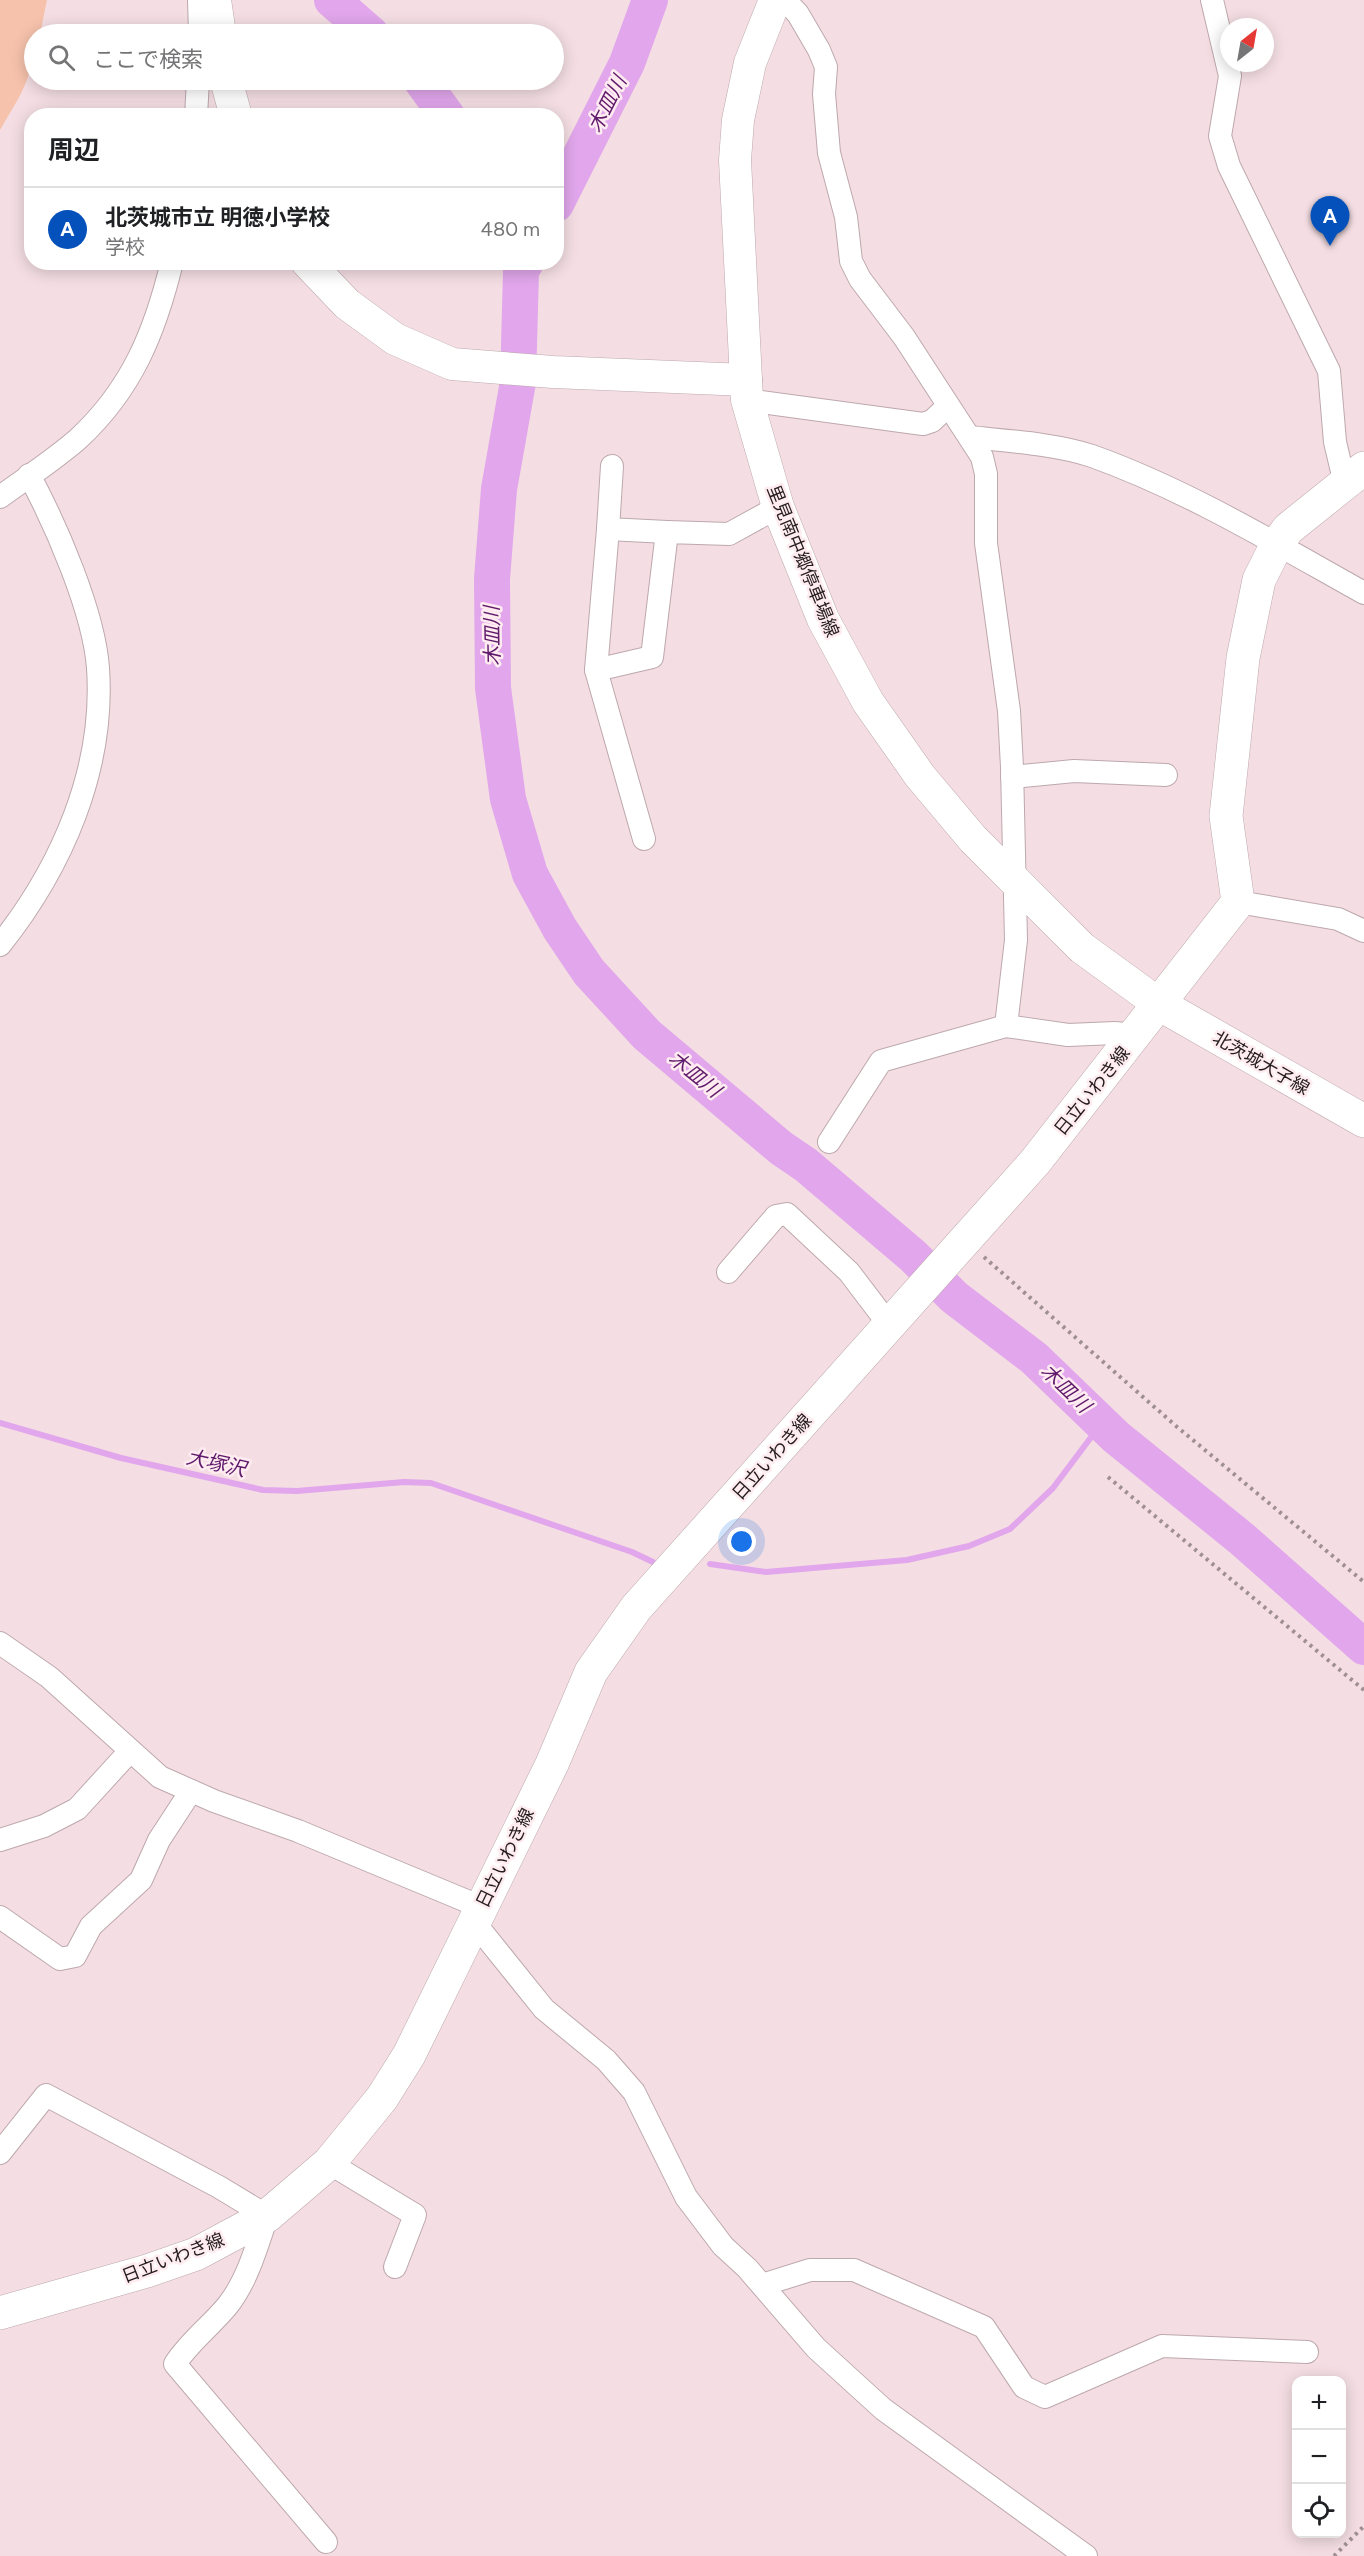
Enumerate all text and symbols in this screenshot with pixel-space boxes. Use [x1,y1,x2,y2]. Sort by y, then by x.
north arrow [1220,18,1274,72]
search box [24,24,564,90]
icon: search [45,41,78,74]
text: ここで検索 [93,46,203,73]
water label: 木皿川 [583,70,632,136]
text: 周辺 [48,134,100,166]
pin: A [1310,196,1350,246]
text: 北茨城市立 明徳小学校 [105,204,330,231]
text: A [60,217,75,241]
text: 480 m [481,217,540,241]
text: 学校 [105,235,145,259]
street label: 里見南中郷停車場線 [762,482,844,640]
water label: 木皿川 [479,604,505,666]
street label: 北茨城大子線 [1209,1026,1313,1100]
street label: 日立いわき線 [1049,1042,1135,1140]
water label: 木皿川 [664,1046,727,1103]
water label: 木皿川 [1036,1359,1097,1419]
street label: 日立いわき線 [728,1410,816,1504]
water label: 大塚沢 [184,1445,251,1482]
your location [727,1527,756,1556]
street label: 日立いわき線 [471,1805,539,1911]
street label: 日立いわき線 [119,2228,227,2288]
map controls [1292,2376,1346,2538]
button: + [1292,2376,1346,2430]
button: − [1292,2430,1346,2484]
button: locate [1292,2484,1346,2538]

